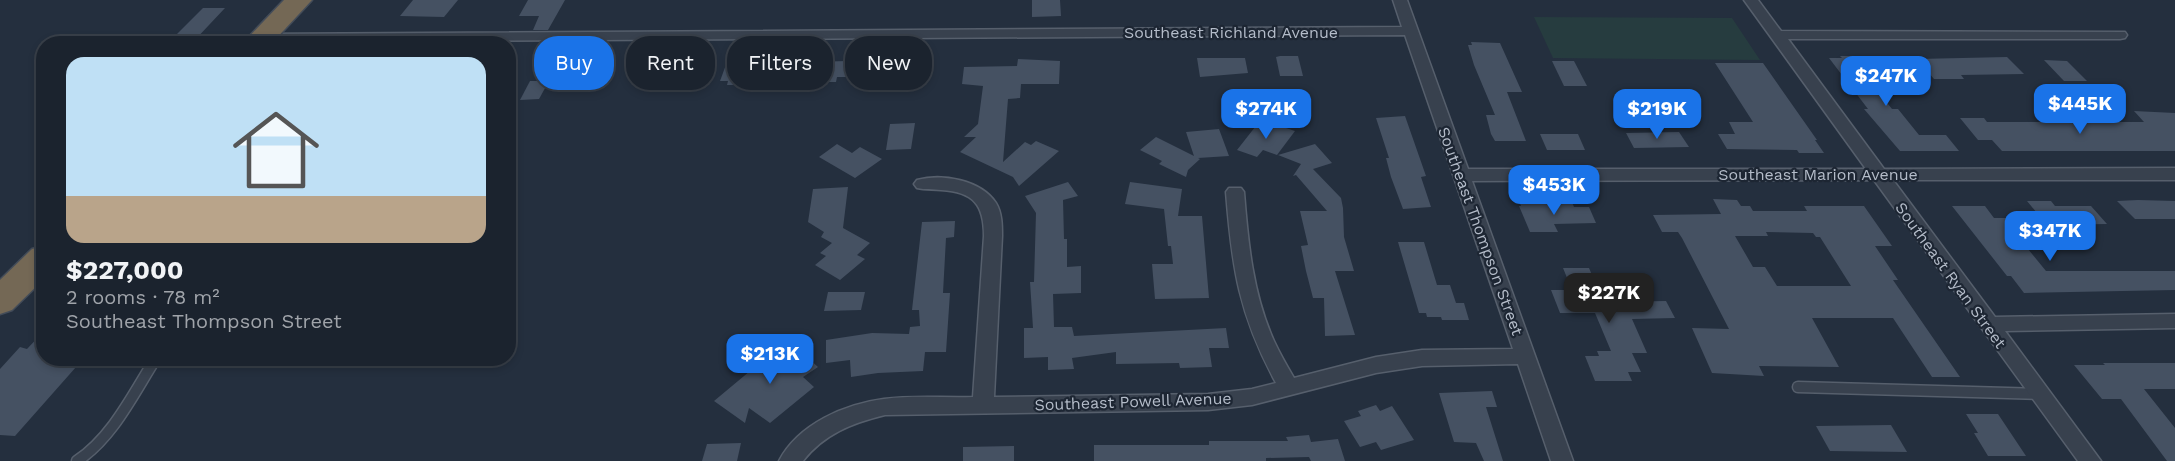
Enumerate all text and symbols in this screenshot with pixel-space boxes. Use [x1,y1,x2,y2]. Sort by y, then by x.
street label: Southeast Richland Avenue [1124,23,1338,42]
chip: Buy [534,36,614,90]
chip: Rent [626,36,715,90]
chip: Filters [727,36,833,90]
chip: New [845,36,932,90]
pin: $247K [1844,56,1928,107]
text: $247K [1855,63,1917,87]
pin: $445K [2038,84,2122,135]
pin: $274K [1224,89,1308,140]
pin: $219K [1615,89,1699,140]
text: $445K [2048,91,2112,115]
icon: home [222,96,330,204]
text: $274K [1235,96,1297,120]
text: $219K [1627,96,1687,120]
street label: Southeast Thompson Street [1434,124,1527,338]
pin: $453K [1512,165,1596,216]
street label: Southeast Marion Avenue [1718,165,1918,184]
text: $453K [1522,172,1586,196]
street label: Southeast Ryan Street [1891,199,2010,352]
pin: $347K [2008,211,2092,262]
text: $347K [2019,218,2081,242]
text: $227,000 [66,255,183,285]
pin: $227K [1567,273,1651,324]
text: $227K [1578,280,1640,304]
text: 2 rooms · 78 m² [66,285,220,309]
text: Southeast Thompson Street [66,309,342,333]
pin: $213K [728,334,812,385]
text: $213K [740,341,800,365]
street label: Southeast Powell Avenue [1034,389,1232,414]

